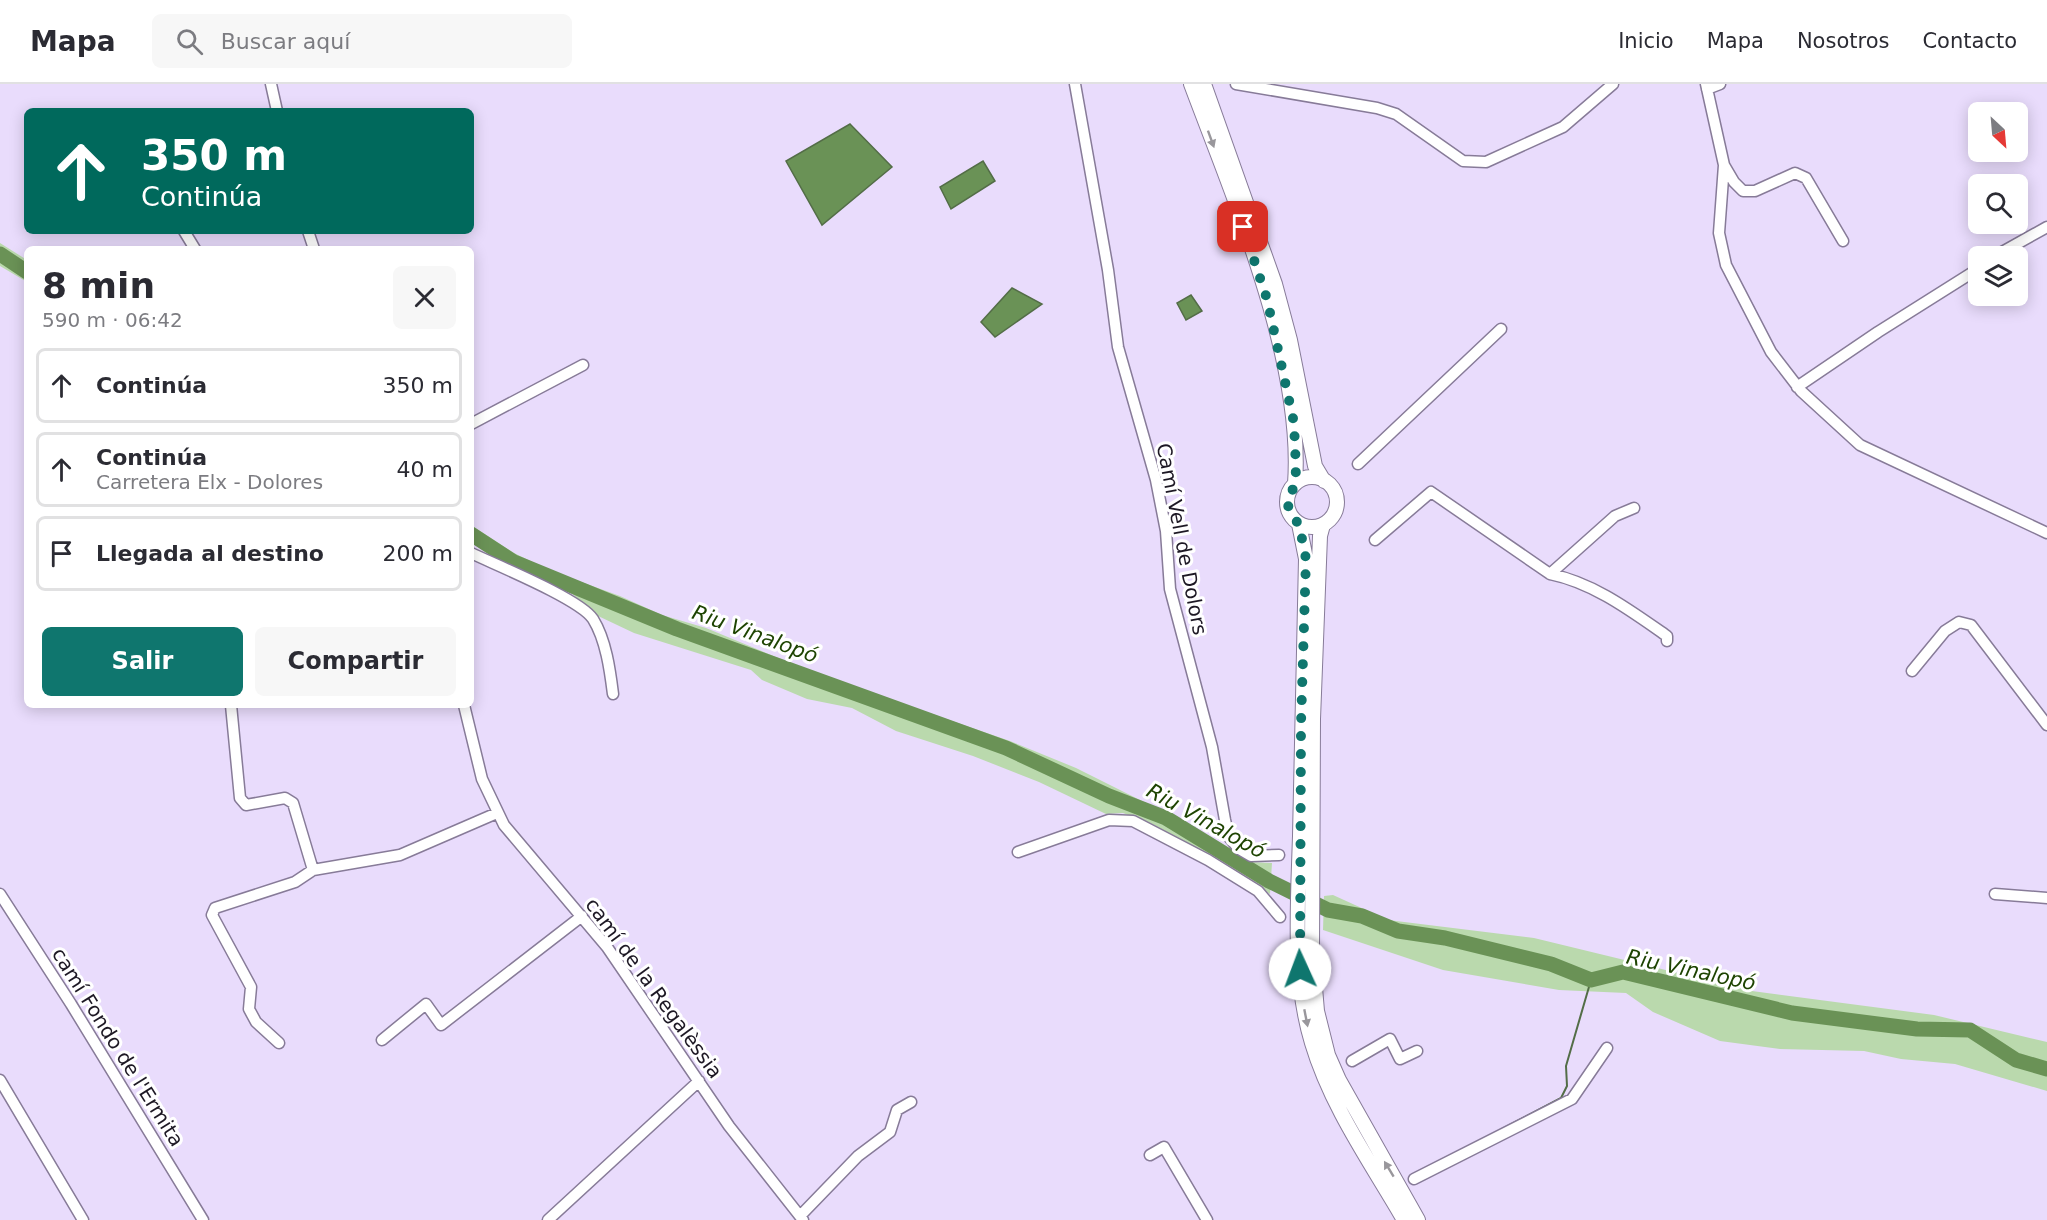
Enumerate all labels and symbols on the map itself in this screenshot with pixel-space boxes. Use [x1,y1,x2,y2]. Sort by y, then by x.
north arrow [1968,102,2028,162]
one-way arrow [1207,130,1217,148]
pin [1217,201,1268,252]
street label: Camí Vell de Dolors [1152,441,1212,637]
water label: Riu Vinalopó [689,600,821,668]
water label: Riu Vinalopó [1143,779,1270,863]
street label: camí de la Regalèssia [581,893,727,1083]
position arrow [1268,937,1332,1001]
street label: camí Fondo de l'Ermita [47,943,189,1151]
water label: Riu Vinalopó [1624,945,1758,995]
one-way arrow [1302,1009,1311,1028]
one-way arrow [1384,1160,1394,1177]

